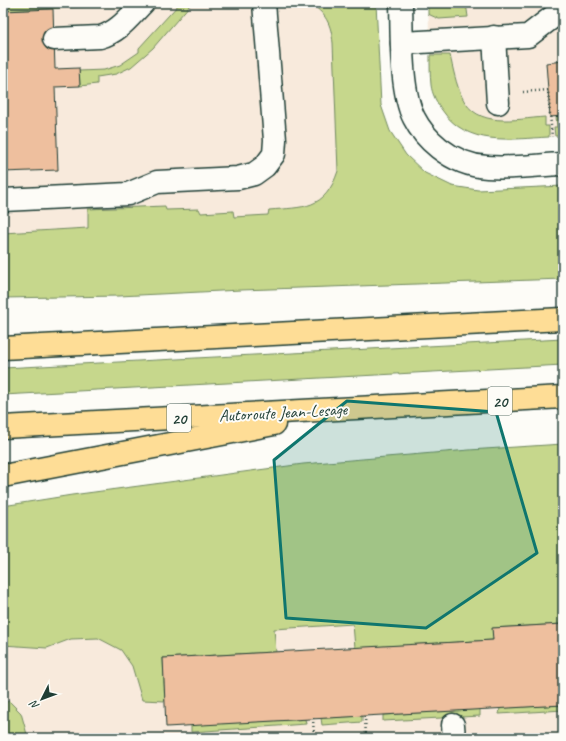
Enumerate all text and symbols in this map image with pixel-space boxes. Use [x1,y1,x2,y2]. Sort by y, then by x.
road number: 20 [488,387,512,415]
street label: Autoroute Jean-Lesage [218,399,349,426]
road number: 20 [167,404,191,432]
north arrow [22,679,62,719]
text: N [26,697,42,713]

